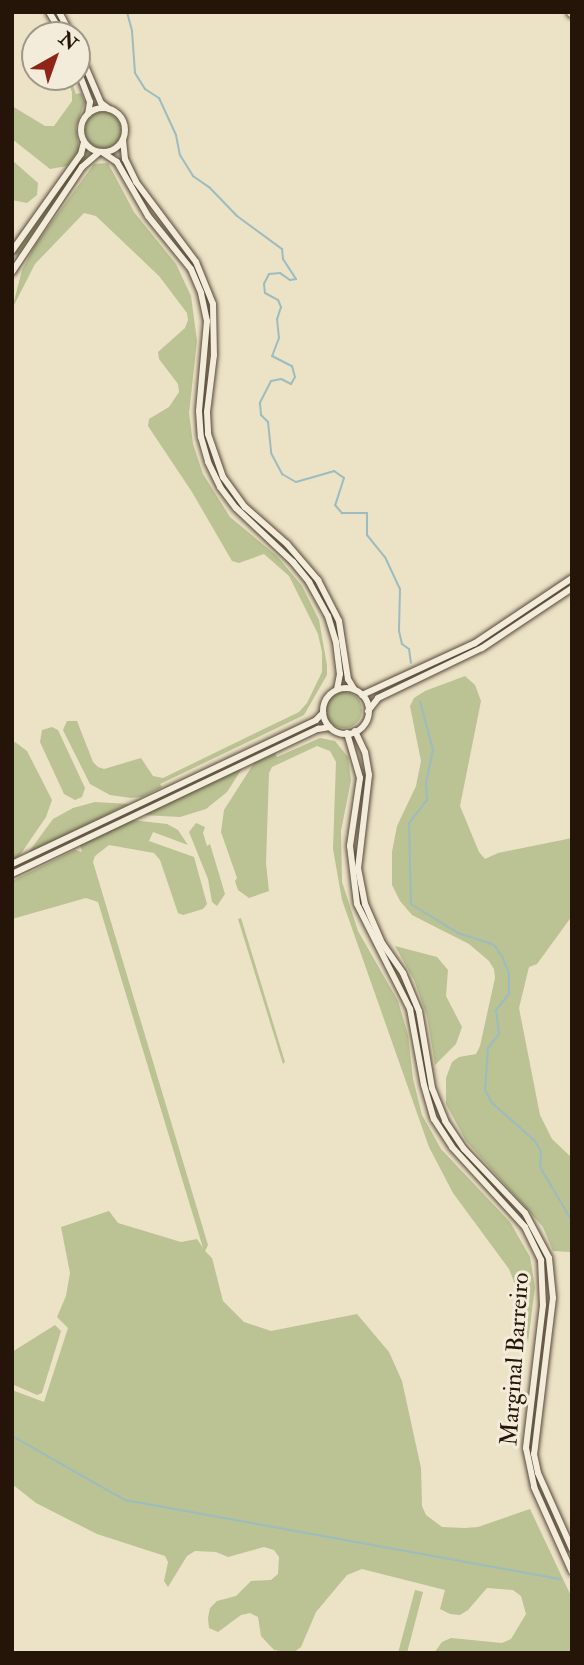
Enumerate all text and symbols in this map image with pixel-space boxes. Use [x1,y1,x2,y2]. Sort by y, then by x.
north arrow [21,21,91,91]
text: N [54,27,82,56]
street label: Marginal Barreiro [495,1271,535,1447]

